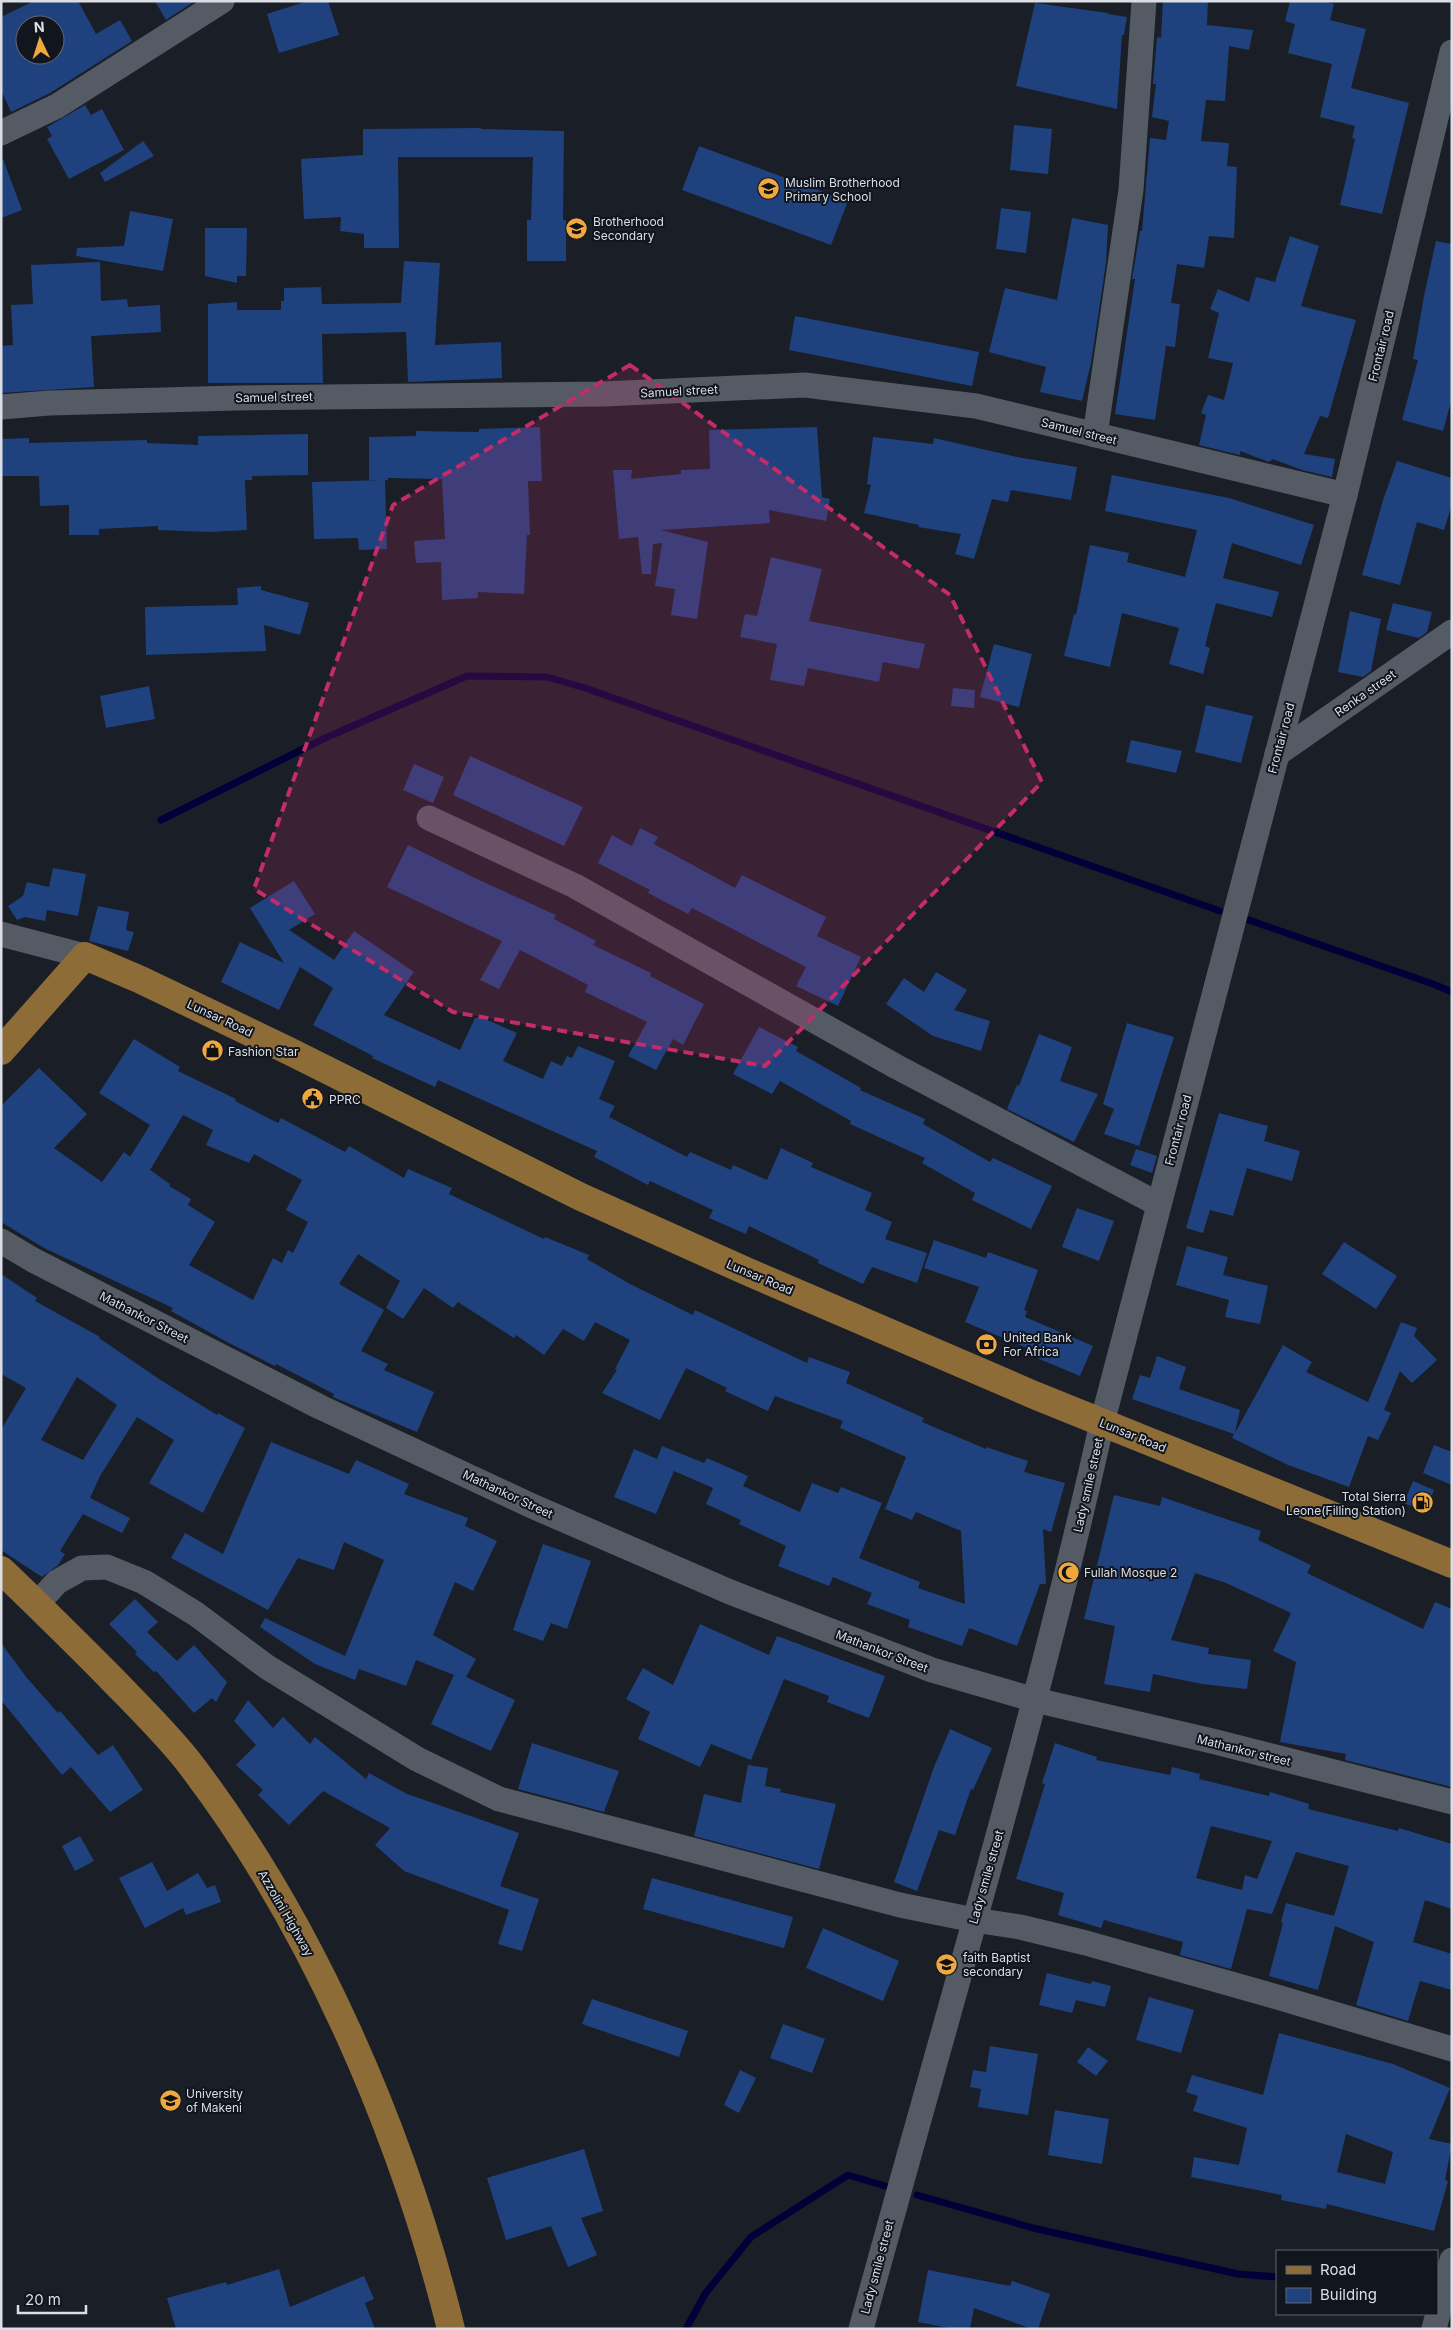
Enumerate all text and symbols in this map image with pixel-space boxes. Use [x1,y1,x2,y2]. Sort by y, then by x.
north arrow [15,15,65,65]
text: N [33,18,45,35]
place label: Muslim Brotherhood Primary School [785,175,900,204]
school or university icon: Muslim Brotherhood Primary School [757,177,781,201]
place label: Brotherhood Secondary [593,214,664,243]
school or university icon: Brotherhood Secondary [565,216,589,240]
street label: Frontair road [1365,309,1397,383]
street label: Samuel street [640,381,718,401]
street label: Samuel street [235,389,313,405]
street label: Samuel street [1039,414,1119,448]
street label: Renka street [1332,667,1398,719]
street label: Frontair road [1264,701,1298,775]
street label: Lunsar Road [185,996,255,1040]
shop icon: Fashion Star [200,1039,224,1063]
place label: Fashion Star [228,1044,299,1059]
public building icon: PPRC [301,1087,325,1111]
place label: PPRC [329,1092,361,1107]
street label: Frontair road [1161,1093,1195,1167]
street label: Lunsar Road [724,1256,796,1298]
street label: Mathankor Street [97,1288,191,1346]
place label: United Bank For Africa [1003,1330,1072,1359]
bank icon: United Bank For Africa [975,1332,999,1356]
street label: Lunsar Road [1097,1415,1169,1455]
street label: Lady smile street [1070,1436,1106,1534]
street label: Mathankor Street [461,1467,556,1521]
place label: Total Sierra Leone(Filling Station) [1286,1489,1406,1518]
fuel station icon: Total Sierra Leone(Filling Station) [1410,1491,1434,1515]
mosque icon: Fullah Mosque 2 [1056,1560,1080,1584]
place label: Fullah Mosque 2 [1084,1565,1177,1580]
street label: Mathankor Street [834,1626,930,1676]
street label: Mathankor street [1195,1731,1293,1769]
street label: Lady smile street [965,1828,1007,1925]
street label: Azzolini Highway [255,1867,317,1959]
place label: faith Baptist secondary [963,1950,1030,1979]
school or university icon: faith Baptist secondary [935,1952,959,1976]
place label: University of Makeni [186,2086,243,2115]
school or university icon: University of Makeni [158,2088,182,2112]
street label: Lady smile street [857,2218,897,2316]
legend [1276,2250,1438,2315]
text: Road [1320,2260,1356,2279]
scale bar [18,2282,85,2314]
text: Building [1320,2285,1377,2304]
text: 20 m [25,2290,61,2309]

